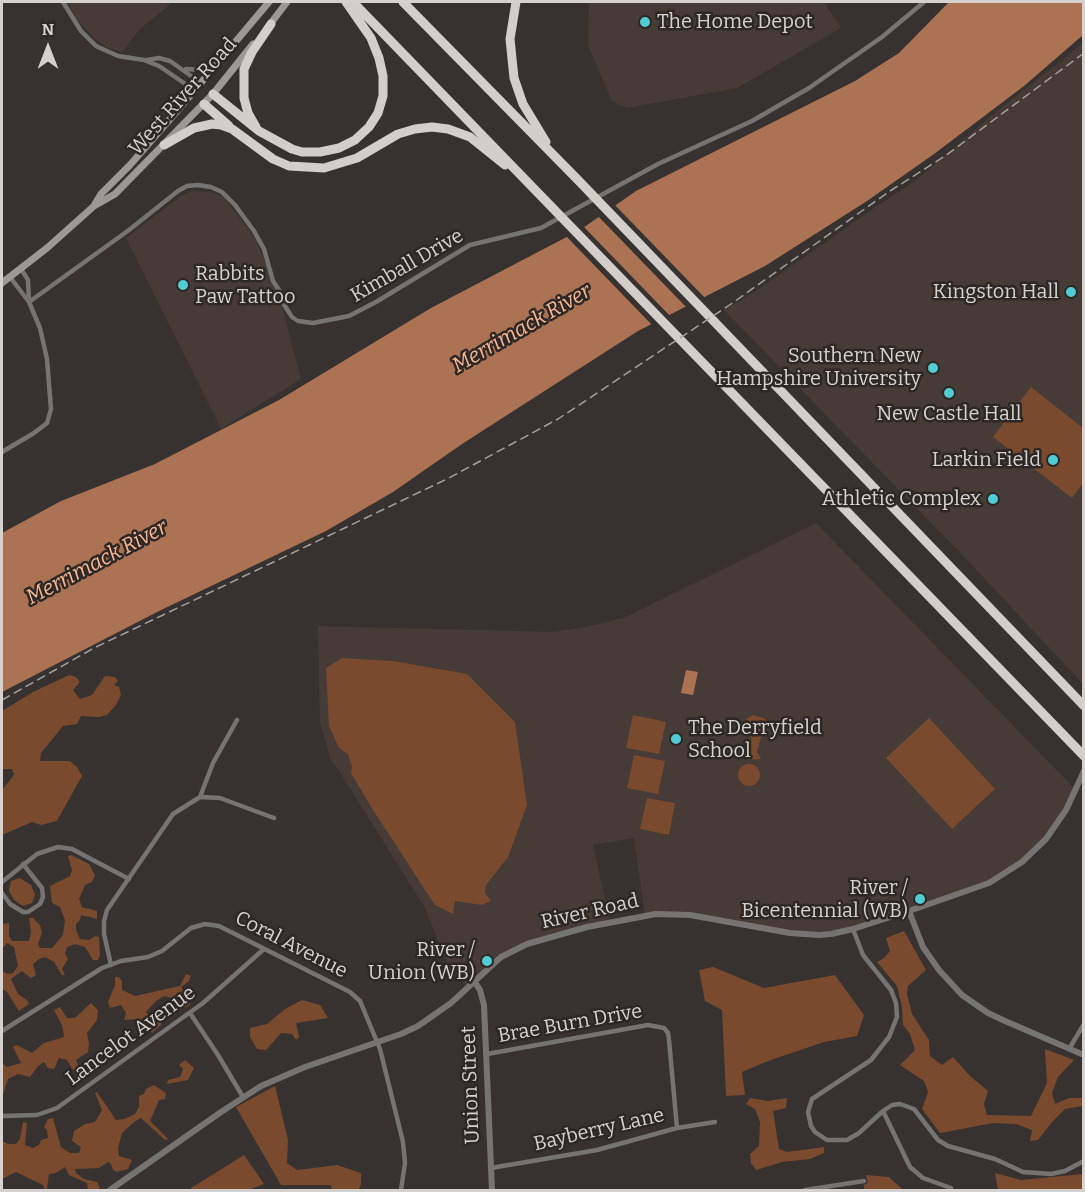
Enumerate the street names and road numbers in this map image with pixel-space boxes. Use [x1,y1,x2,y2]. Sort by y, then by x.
street label: West River Road [124,33,242,161]
street label: Kimball Drive [346,224,468,308]
street label: River Road [539,889,641,935]
street label: Coral Avenue [231,906,351,984]
street label: Lancelot Avenue [62,981,200,1091]
street label: Brae Burn Drive [496,999,644,1049]
street label: Union Street [457,1026,485,1144]
street label: Bayberry Lane [531,1103,667,1157]

